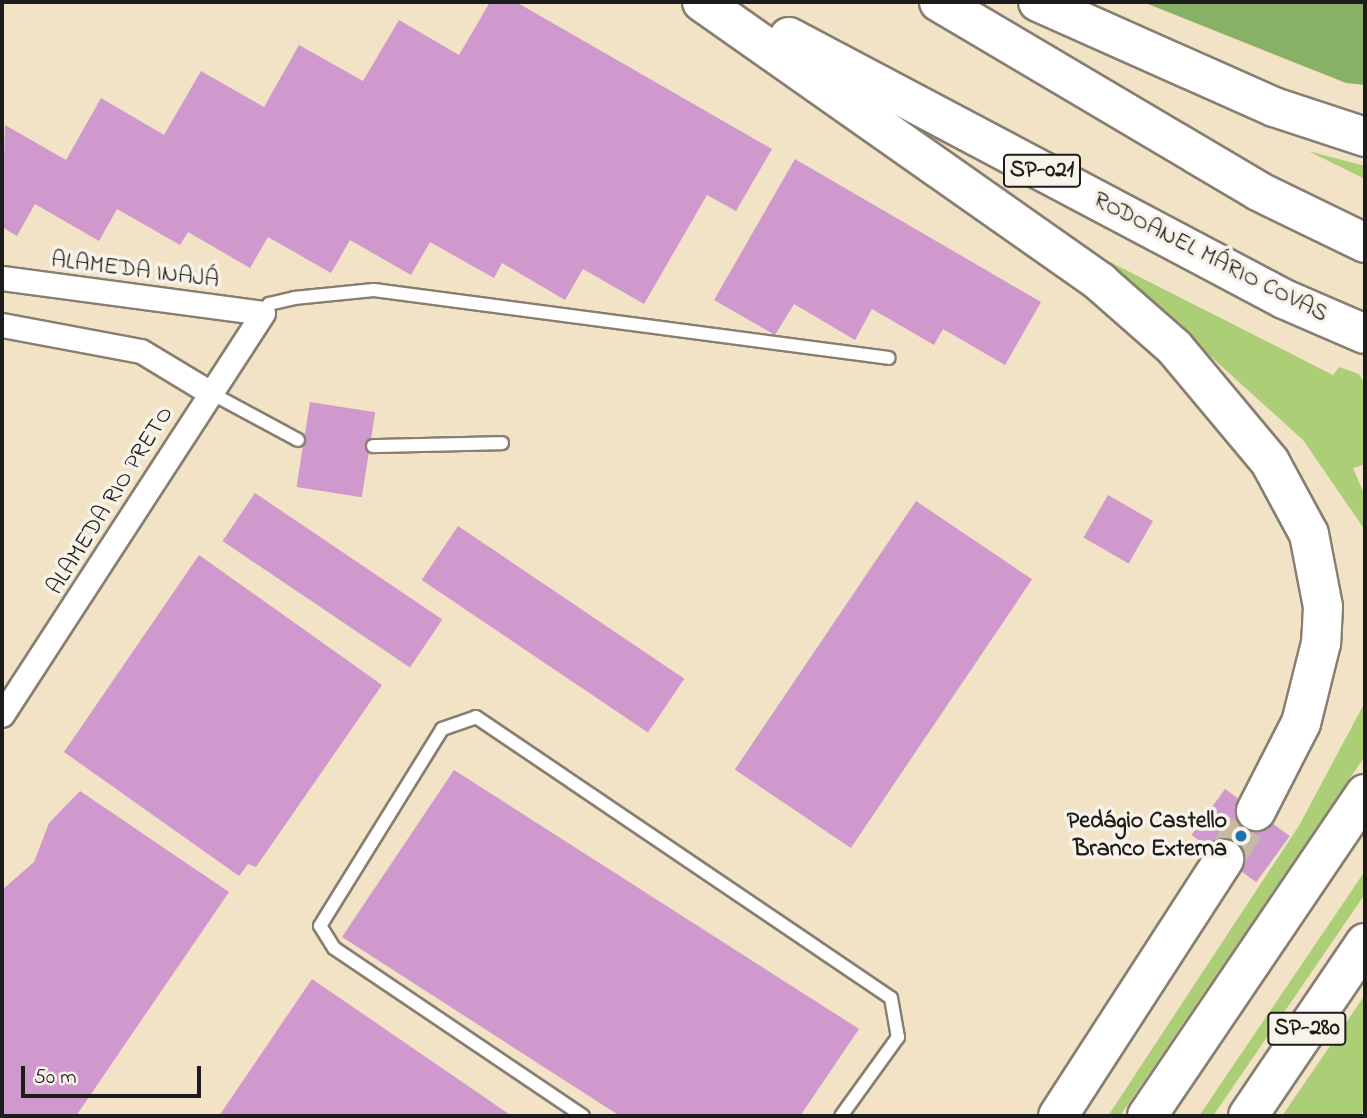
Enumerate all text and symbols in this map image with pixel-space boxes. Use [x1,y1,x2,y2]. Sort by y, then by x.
road number: SP-021 [1002,152,1082,190]
street label: RODOANEL MÁRIO COVAS [1088,186,1332,330]
street label: ALAMEDA INAJÁ [49,246,221,296]
street label: ALAMEDA RIO PRETO [41,402,181,600]
place label: Pedágio Castello Branco Externa [1067,808,1227,864]
marker: Pedágio Castello Branco Externa [1233,828,1249,844]
road number: SP-280 [1267,1010,1347,1048]
scale bar [24,1052,205,1096]
text: 50 m [34,1063,77,1093]

